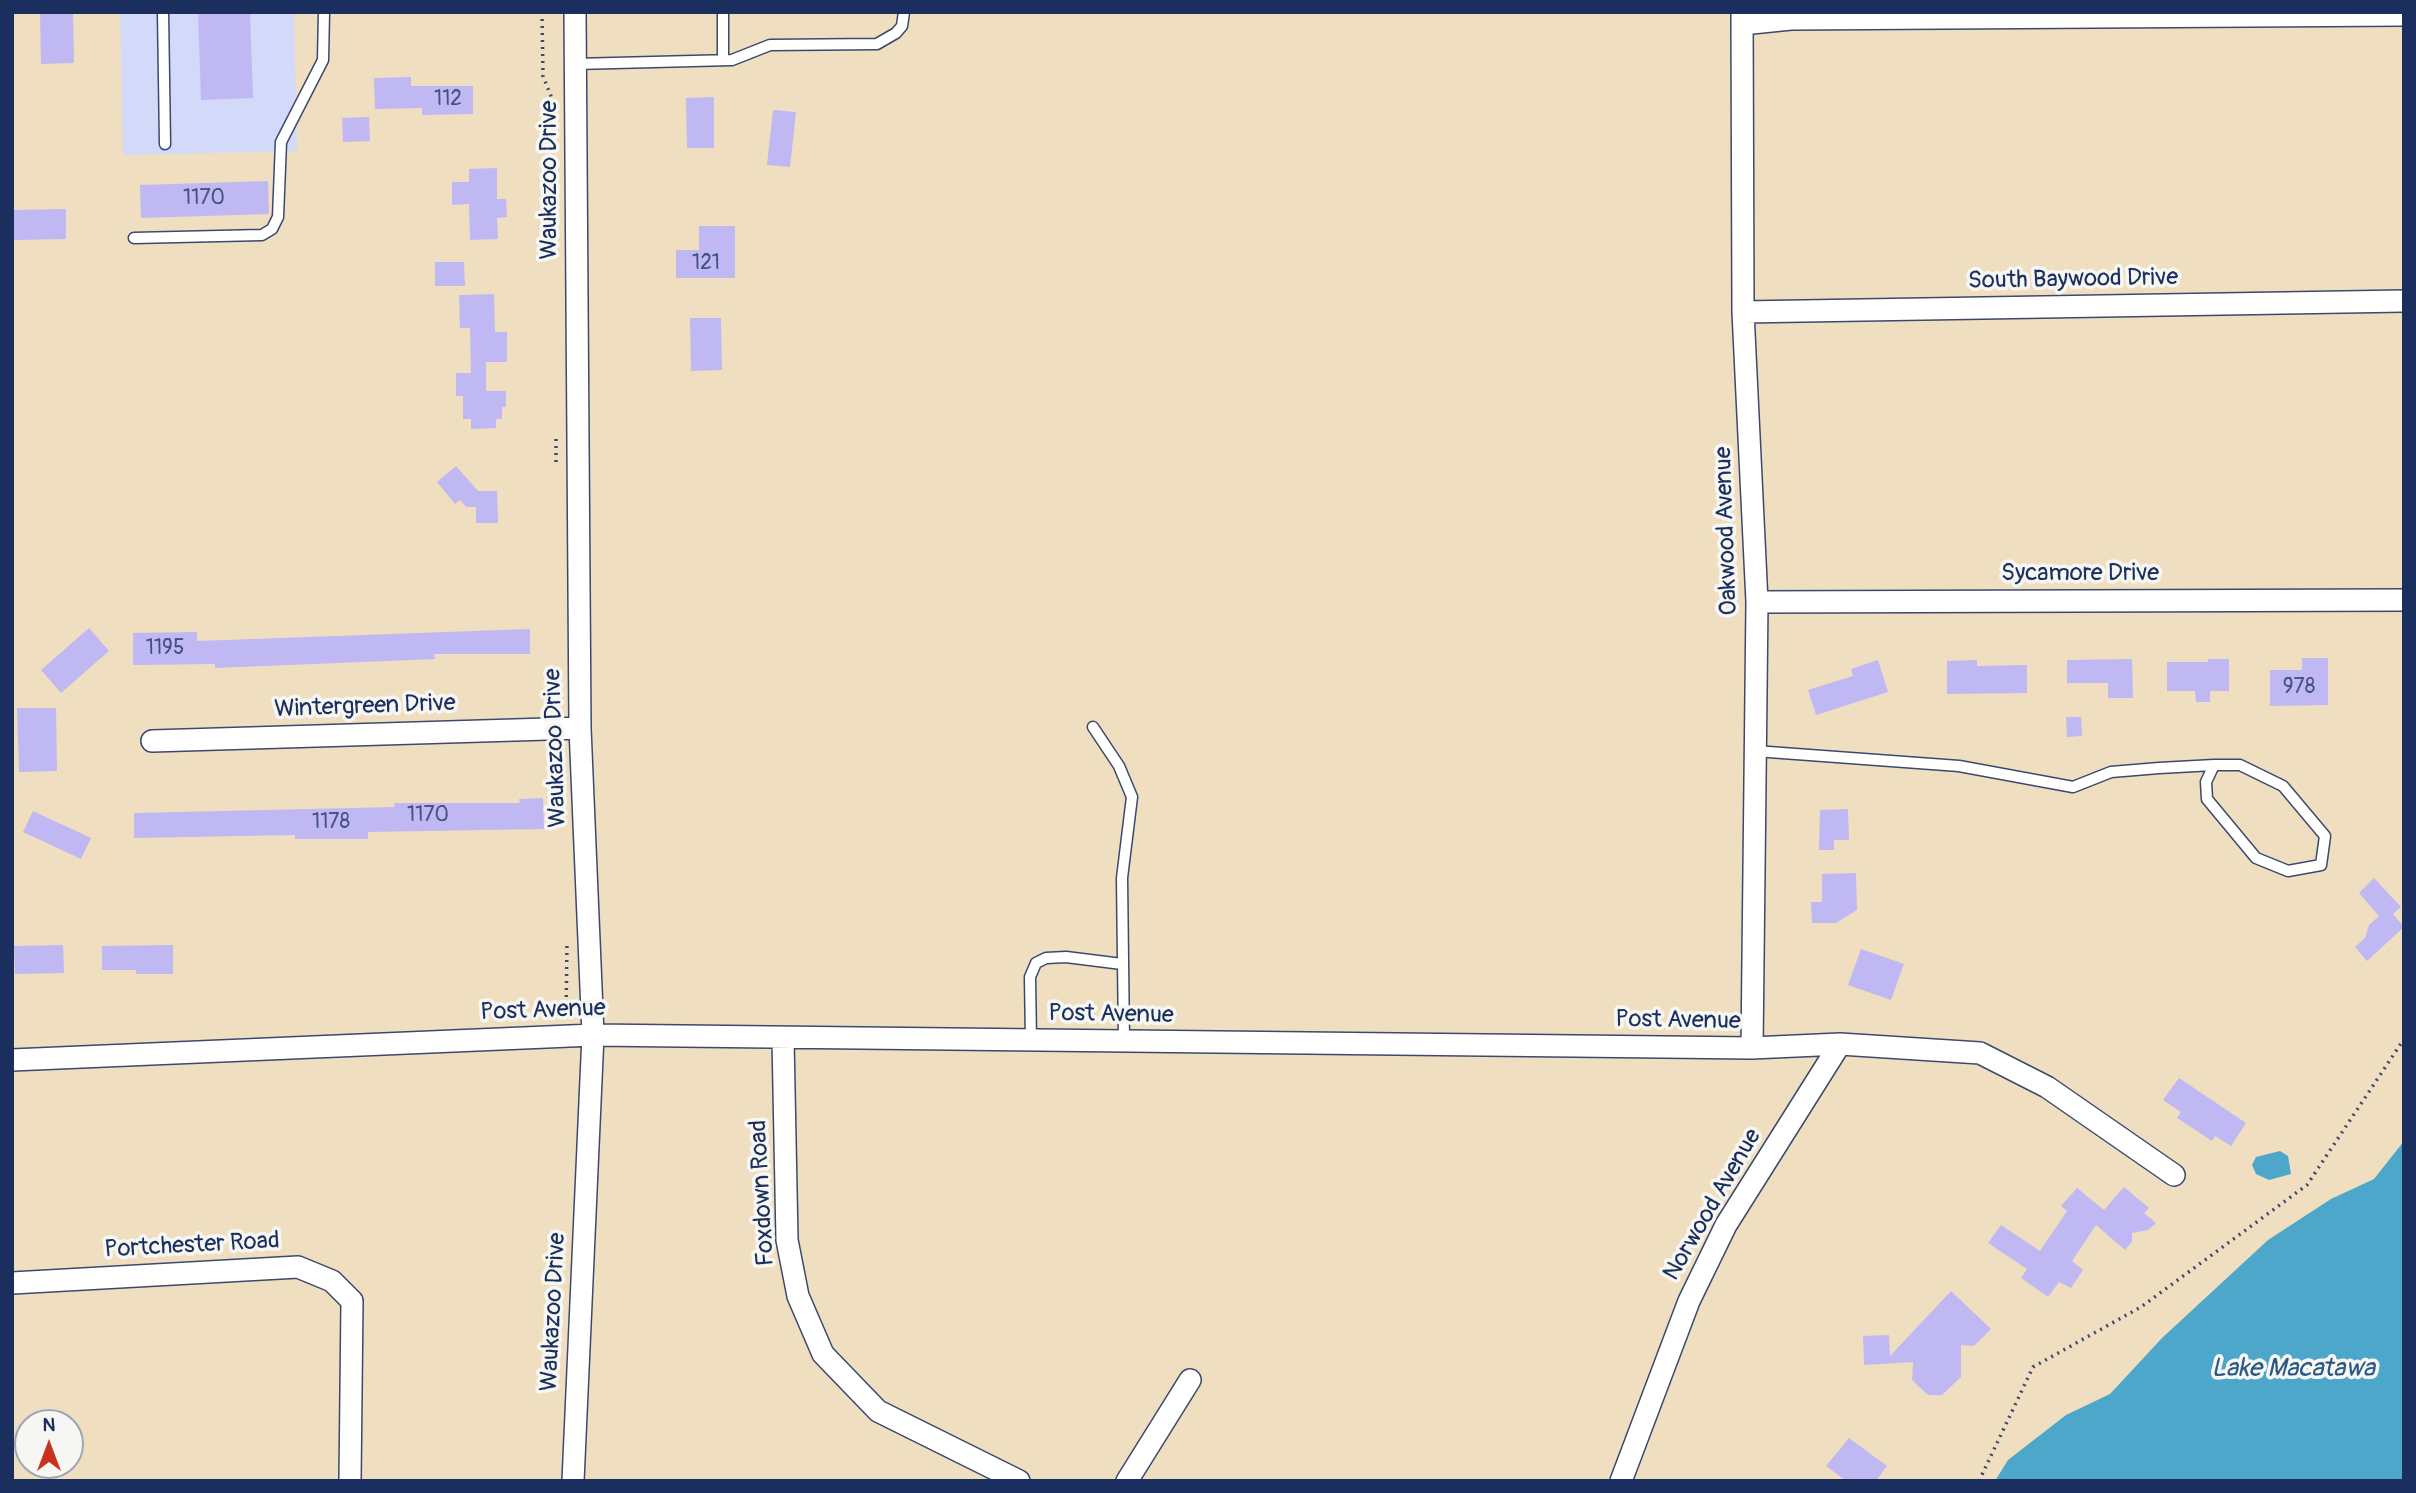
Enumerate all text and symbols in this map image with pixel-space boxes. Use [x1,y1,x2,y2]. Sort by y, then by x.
house number: 112 [434,87,462,113]
street label: Waukazoo Drive [536,100,564,260]
house number: 1170 [183,186,225,212]
house number: 121 [692,251,720,277]
street label: South Baywood Drive [1968,264,2178,296]
street label: Oakwood Avenue [1710,446,1744,616]
street label: Sycamore Drive [2001,560,2159,588]
house number: 1195 [146,636,184,662]
street label: Waukazoo Drive [539,668,573,828]
house number: 978 [2283,675,2315,701]
street label: Wintergreen Drive [274,689,456,725]
house number: 1170 [407,803,449,829]
house number: 1178 [312,810,350,836]
street label: Post Avenue [480,994,606,1028]
street label: Post Avenue [1048,1000,1174,1030]
street label: Post Avenue [1615,1006,1741,1036]
street label: Foxdown Road [745,1119,781,1267]
street label: Norwood Avenue [1658,1124,1768,1286]
street label: Portchester Road [104,1227,280,1265]
street label: Waukazoo Drive [535,1232,573,1392]
water label: Lake Macatawa [2211,1353,2375,1385]
north arrow [14,1409,84,1479]
text: N [43,1413,55,1437]

